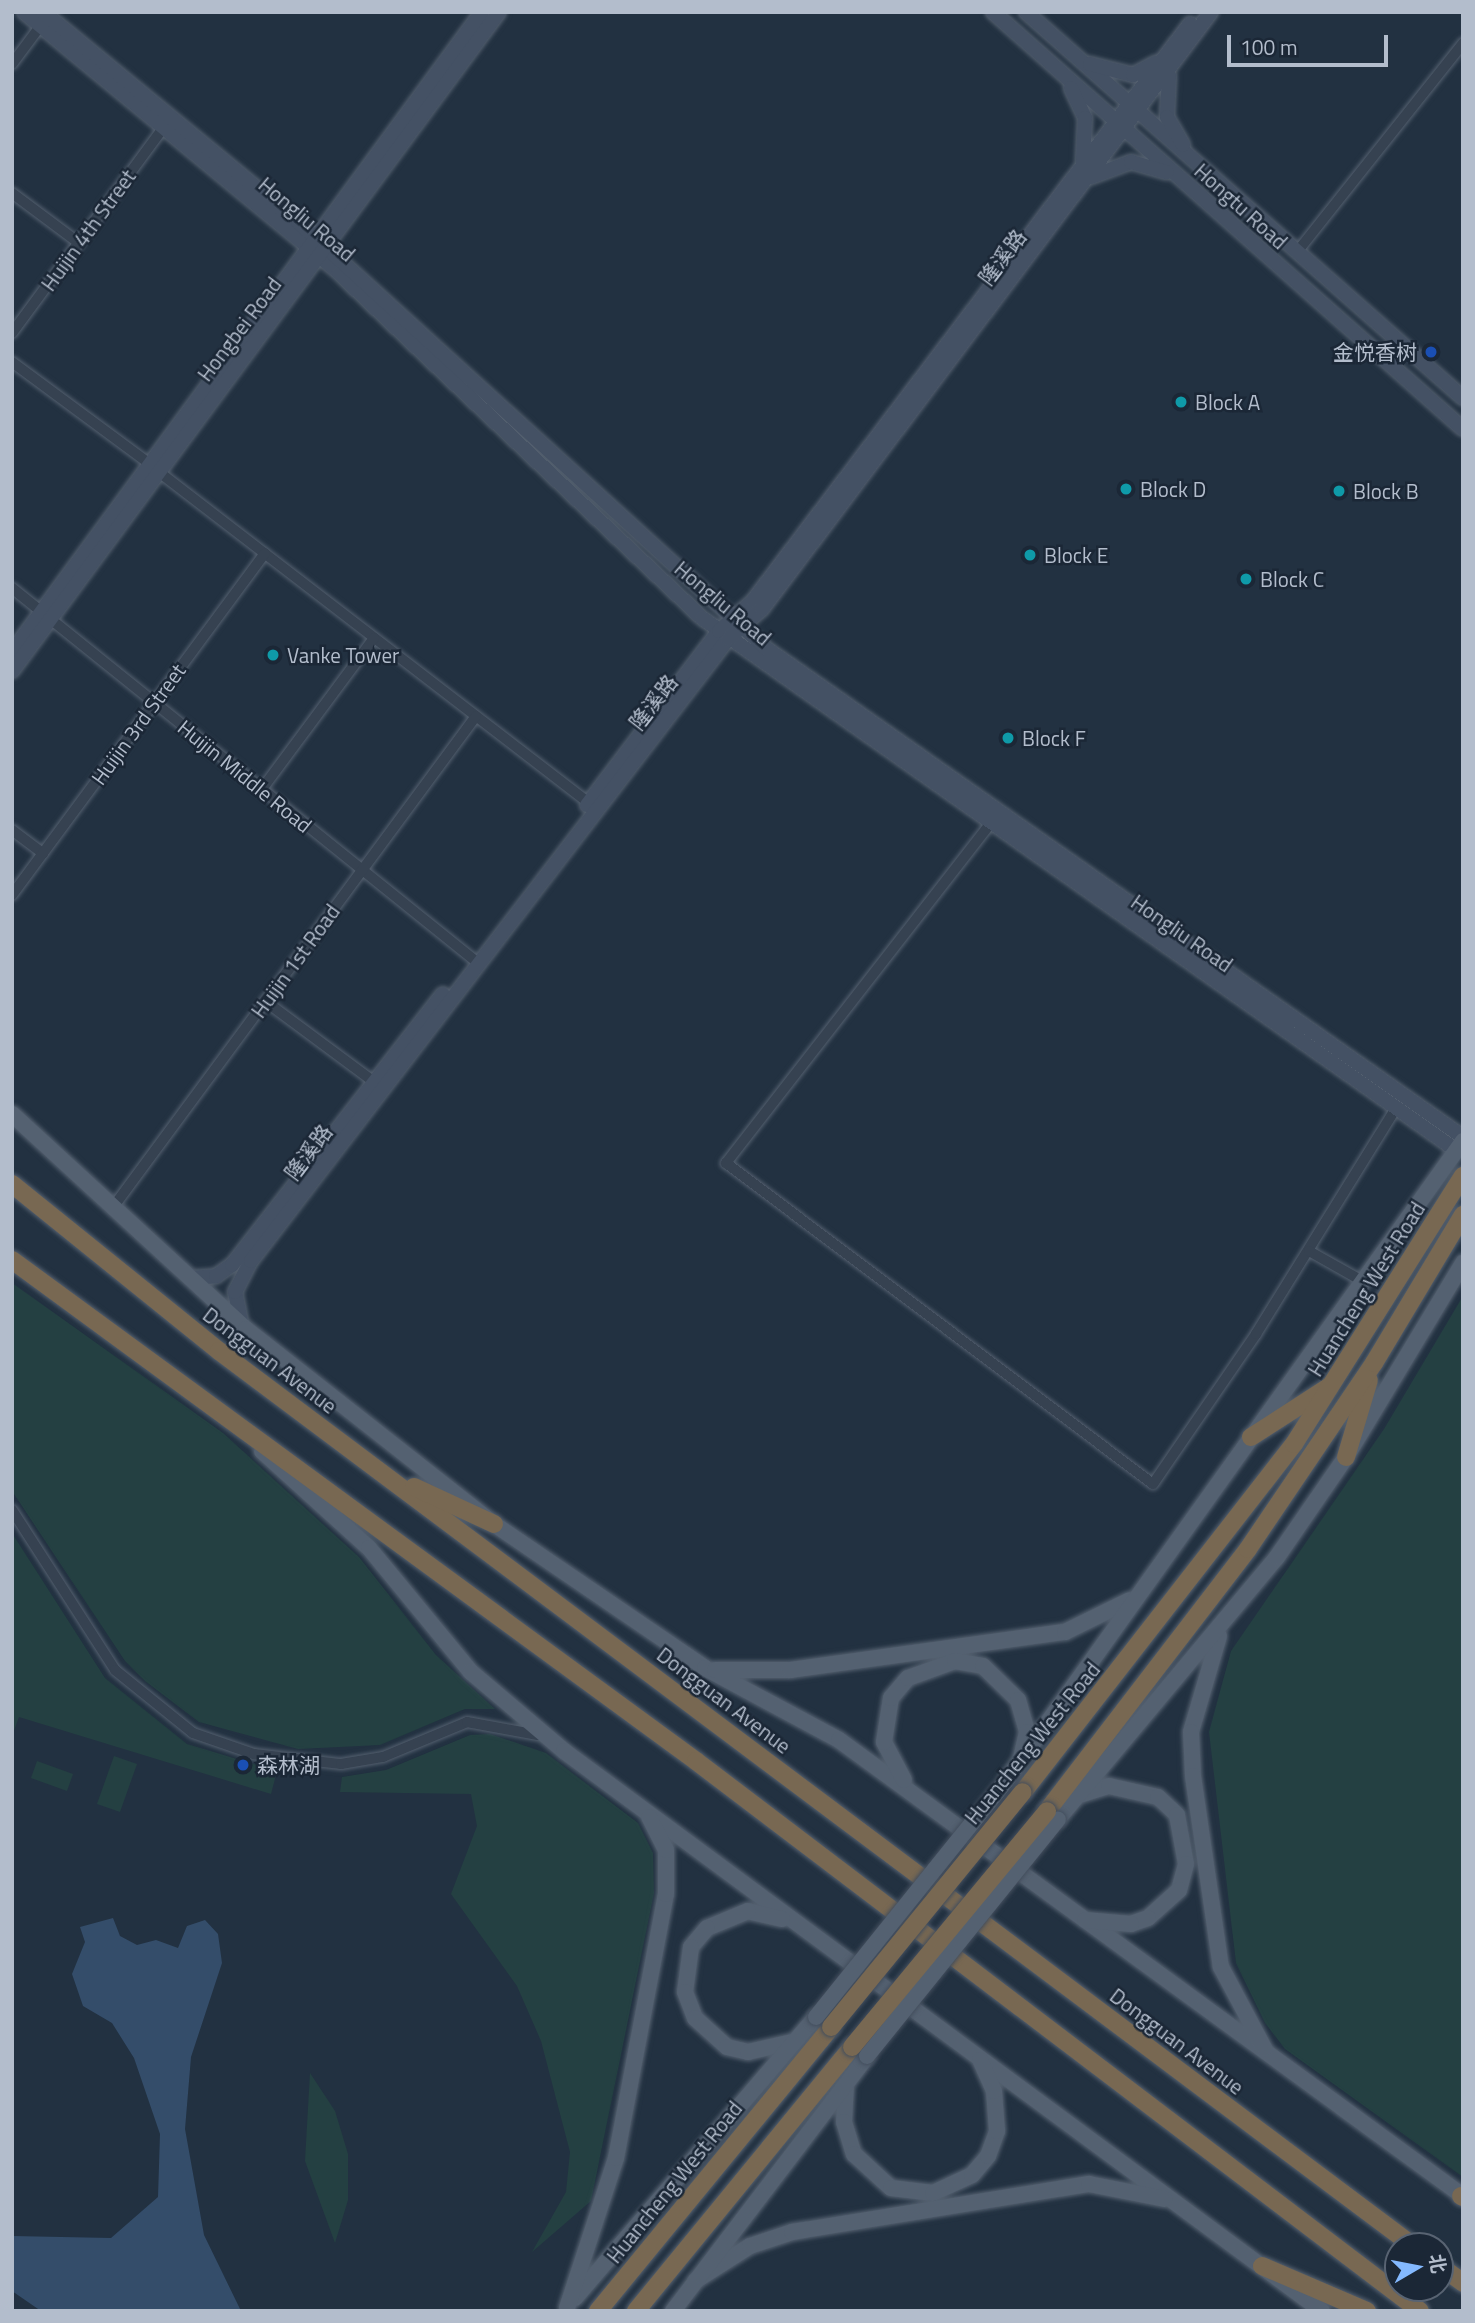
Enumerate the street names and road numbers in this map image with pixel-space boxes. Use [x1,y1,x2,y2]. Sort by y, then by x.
street label: Hongtu Road [1190,158,1292,254]
street label: Huijin 4th Street [35,164,141,296]
street label: Hongliu Road [254,171,360,267]
street label: 隆溪路 [973,224,1031,290]
street label: Hongbei Road [192,272,286,386]
street label: Hongliu Road [670,555,776,651]
street label: Huijin 3rd Street [86,658,190,790]
street label: 隆溪路 [624,669,682,735]
street label: Huijin Middle Road [173,714,317,838]
street label: Hongliu Road [1126,889,1238,977]
street label: Huijin 1st Road [245,899,345,1023]
street label: 隆溪路 [279,1119,337,1185]
street label: Huancheng West Road [1302,1197,1430,1381]
street label: Dongguan Avenue [198,1302,342,1418]
street label: Dongguan Avenue [652,1642,796,1758]
street label: Huancheng West Road [959,1657,1105,1829]
street label: Dongguan Avenue [1105,1983,1249,2099]
street label: Huancheng West Road [601,2096,747,2268]

